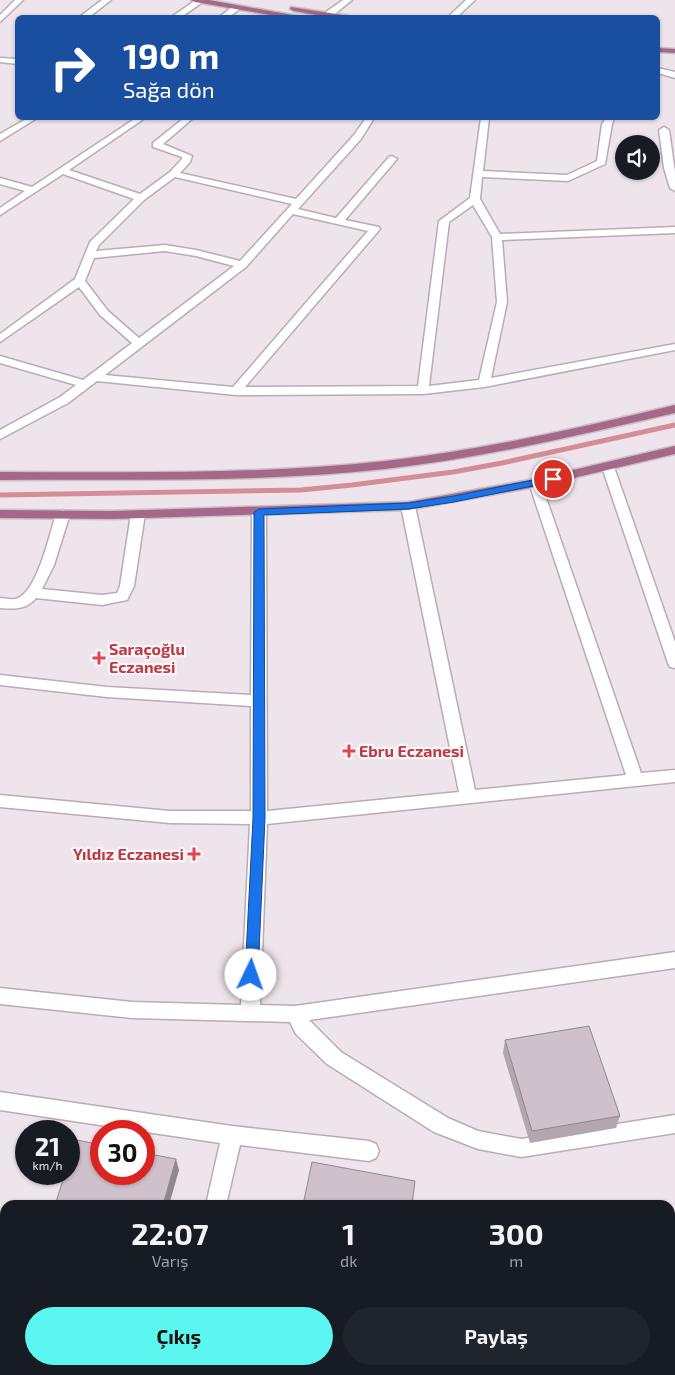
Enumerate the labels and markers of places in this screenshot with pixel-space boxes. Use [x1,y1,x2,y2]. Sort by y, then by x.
pin [532,458,574,500]
place label: Saraçoğlu Eczanesi [109,639,185,676]
marker: Saraçoğlu Eczanesi [93,652,105,664]
place label: Ebru Eczanesi [359,741,464,760]
marker: Ebru Eczanesi [343,745,355,757]
place label: Yıldız Eczanesi [73,844,184,863]
marker: Yıldız Eczanesi [188,848,200,860]

